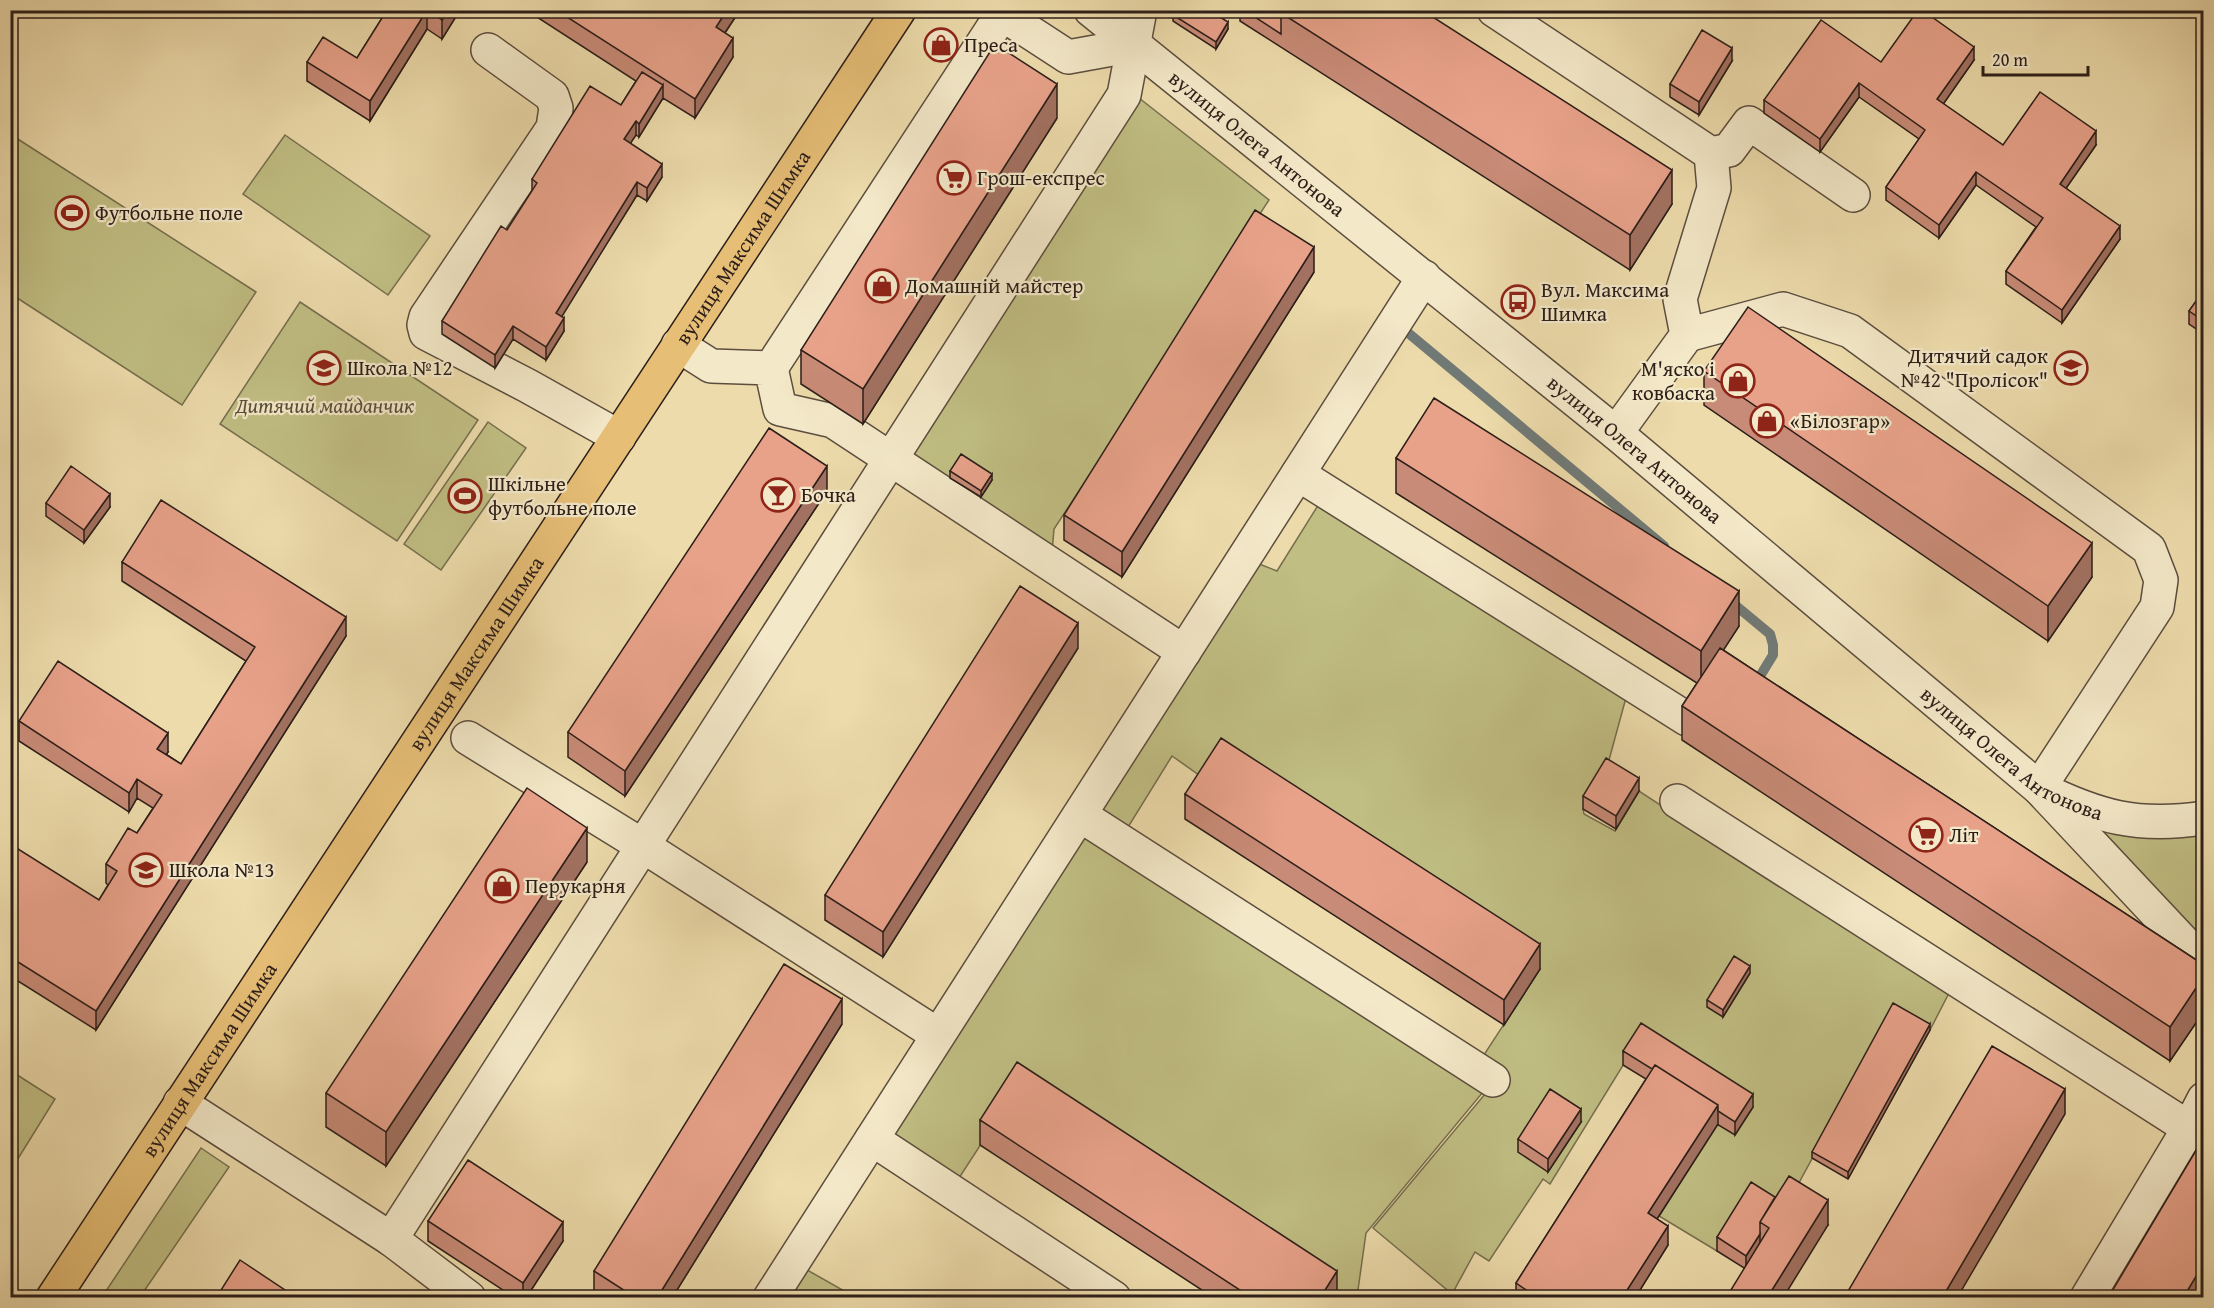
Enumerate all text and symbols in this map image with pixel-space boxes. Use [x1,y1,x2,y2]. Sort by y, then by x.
shop icon: Преса [923,27,959,63]
place label: Преса [964,29,1018,60]
scale bar [1983,39,2088,77]
text: 20 m [1992,46,2028,73]
street label: вулиця Олега Антонова [1162,63,1352,224]
street label: вулиця Максима Шимка [667,144,818,351]
supermarket icon: Грош-експрес [936,160,972,196]
place label: Грош-експрес [977,162,1105,193]
sports icon: Футбольне поле [54,195,90,231]
place label: Футбольне поле [95,197,243,228]
shop icon: Домашній майстер [864,268,900,304]
place label: Домашній майстер [904,270,1083,301]
place label: Вул. Максима Шимка [1541,274,1669,329]
bus stop icon: Вул. Максима Шимка [1500,284,1536,320]
place label: Дитячий садок №42 "Пролісок" [1901,340,2048,395]
school or university icon: Школа №12 [306,350,342,386]
school or university icon: Дитячий садок №42 "Пролісок" [2053,350,2089,386]
place label: Школа №12 [347,352,453,383]
place label: М'яско і ковбаска [1632,353,1715,408]
shop icon: М'яско і ковбаска [1720,363,1756,399]
street label: вулиця Олега Антонова [1541,367,1729,531]
park label: Дитячий майданчик [235,390,414,421]
shop icon: «Білозгар» [1749,403,1785,439]
place label: «Білозгар» [1790,405,1890,436]
place label: Шкільне футбольне поле [488,468,637,523]
bar icon: Бочка [760,477,796,513]
sports icon: Шкільне футбольне поле [447,478,483,514]
place label: Бочка [801,479,856,510]
street label: вулиця Максима Шимка [401,550,551,757]
street label: вулиця Олега Антонова [1914,679,2107,828]
supermarket icon: Літ [1908,817,1944,853]
place label: Літ [1949,819,1978,850]
school or university icon: Школа №13 [128,852,164,888]
place label: Школа №13 [169,854,275,885]
shop icon: Перукарня [484,868,520,904]
place label: Перукарня [525,870,626,901]
street label: вулиця Максима Шимка [134,956,284,1163]

